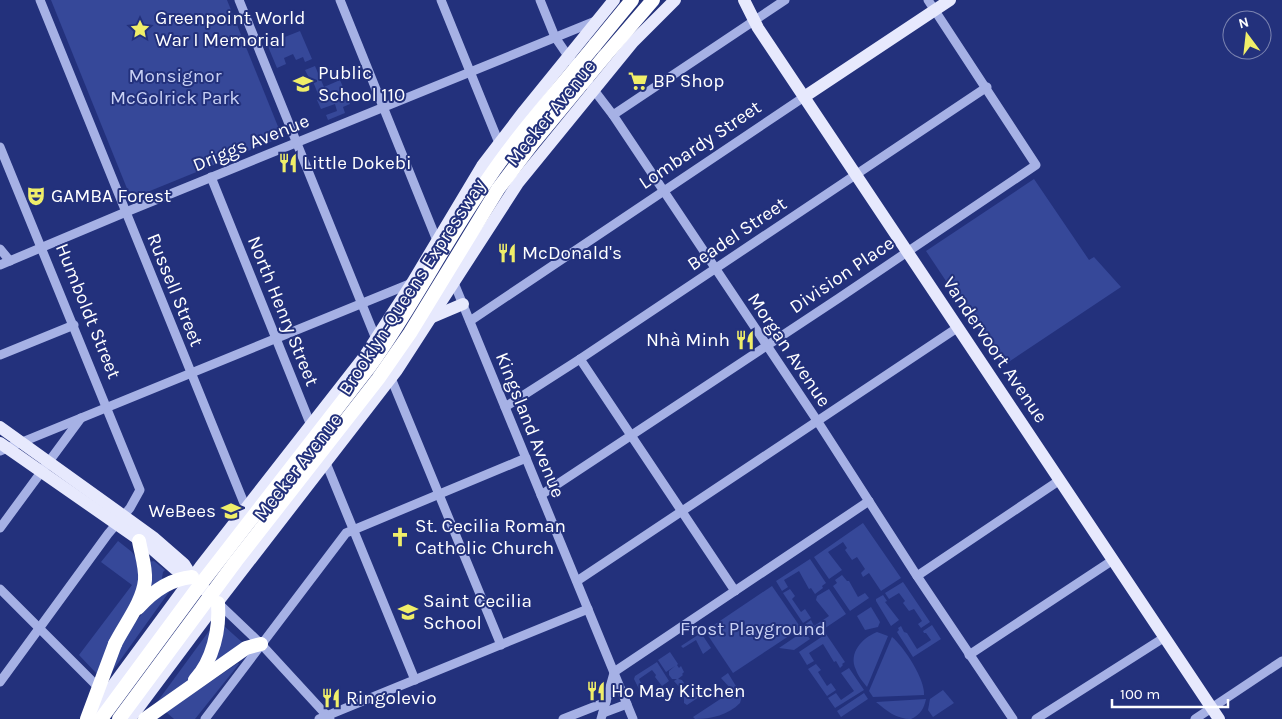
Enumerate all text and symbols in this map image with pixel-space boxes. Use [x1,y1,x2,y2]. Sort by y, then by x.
place label: Greenpoint World War I Memorial [155,7,306,51]
north arrow [1222,10,1272,60]
text: N [1237,13,1251,32]
place icon: Greenpoint World War I Memorial [129,18,151,40]
street label: Meeker Avenue [502,56,600,170]
place label: Public School 110 [318,62,405,106]
park label: Monsignor McGolrick Park [110,65,240,109]
supermarket icon: BP Shop [627,70,649,92]
place label: BP Shop [653,70,724,92]
school or university icon: Public School 110 [292,73,314,95]
street label: Lombardy Street [635,96,765,194]
street label: Driggs Avenue [190,110,312,176]
restaurant icon: Little Dokebi [277,152,299,174]
place label: Little Dokebi [303,152,412,174]
street label: Brooklyn-Queens Expressway [334,175,490,399]
theatre icon: GAMBA Forest [25,185,47,207]
place label: GAMBA Forest [51,185,171,207]
street label: Beadel Street [683,193,791,275]
street label: Russell Street [142,230,208,350]
street label: Division Place [786,232,898,318]
street label: North Henry Street [243,233,323,389]
street label: Humboldt Street [51,240,125,382]
restaurant icon: McDonald's [496,242,518,264]
place label: McDonald's [522,242,622,264]
street label: Vandervoort Avenue [938,273,1052,427]
street label: Morgan Avenue [743,289,835,411]
place label: Nhà Minh [646,329,730,351]
restaurant icon: Nhà Minh [734,329,756,351]
street label: Kingsland Avenue [491,349,569,501]
street label: Meeker Avenue [249,409,347,525]
place label: WeBees [149,500,216,522]
school or university icon: WeBees [220,500,242,522]
place label: St. Cecilia Roman Catholic Church [415,515,566,559]
church icon: St. Cecilia Roman Catholic Church [389,526,411,548]
place label: Saint Cecilia School [423,590,532,634]
school or university icon: Saint Cecilia School [397,601,419,623]
park label: Frost Playground [680,618,826,640]
scale bar [1112,676,1228,708]
restaurant icon: Ho May Kitchen [585,680,607,702]
place label: Ho May Kitchen [611,680,745,702]
text: 100 m [1120,685,1160,703]
restaurant icon: Ringolevio [320,687,342,709]
place label: Ringolevio [346,687,437,709]

